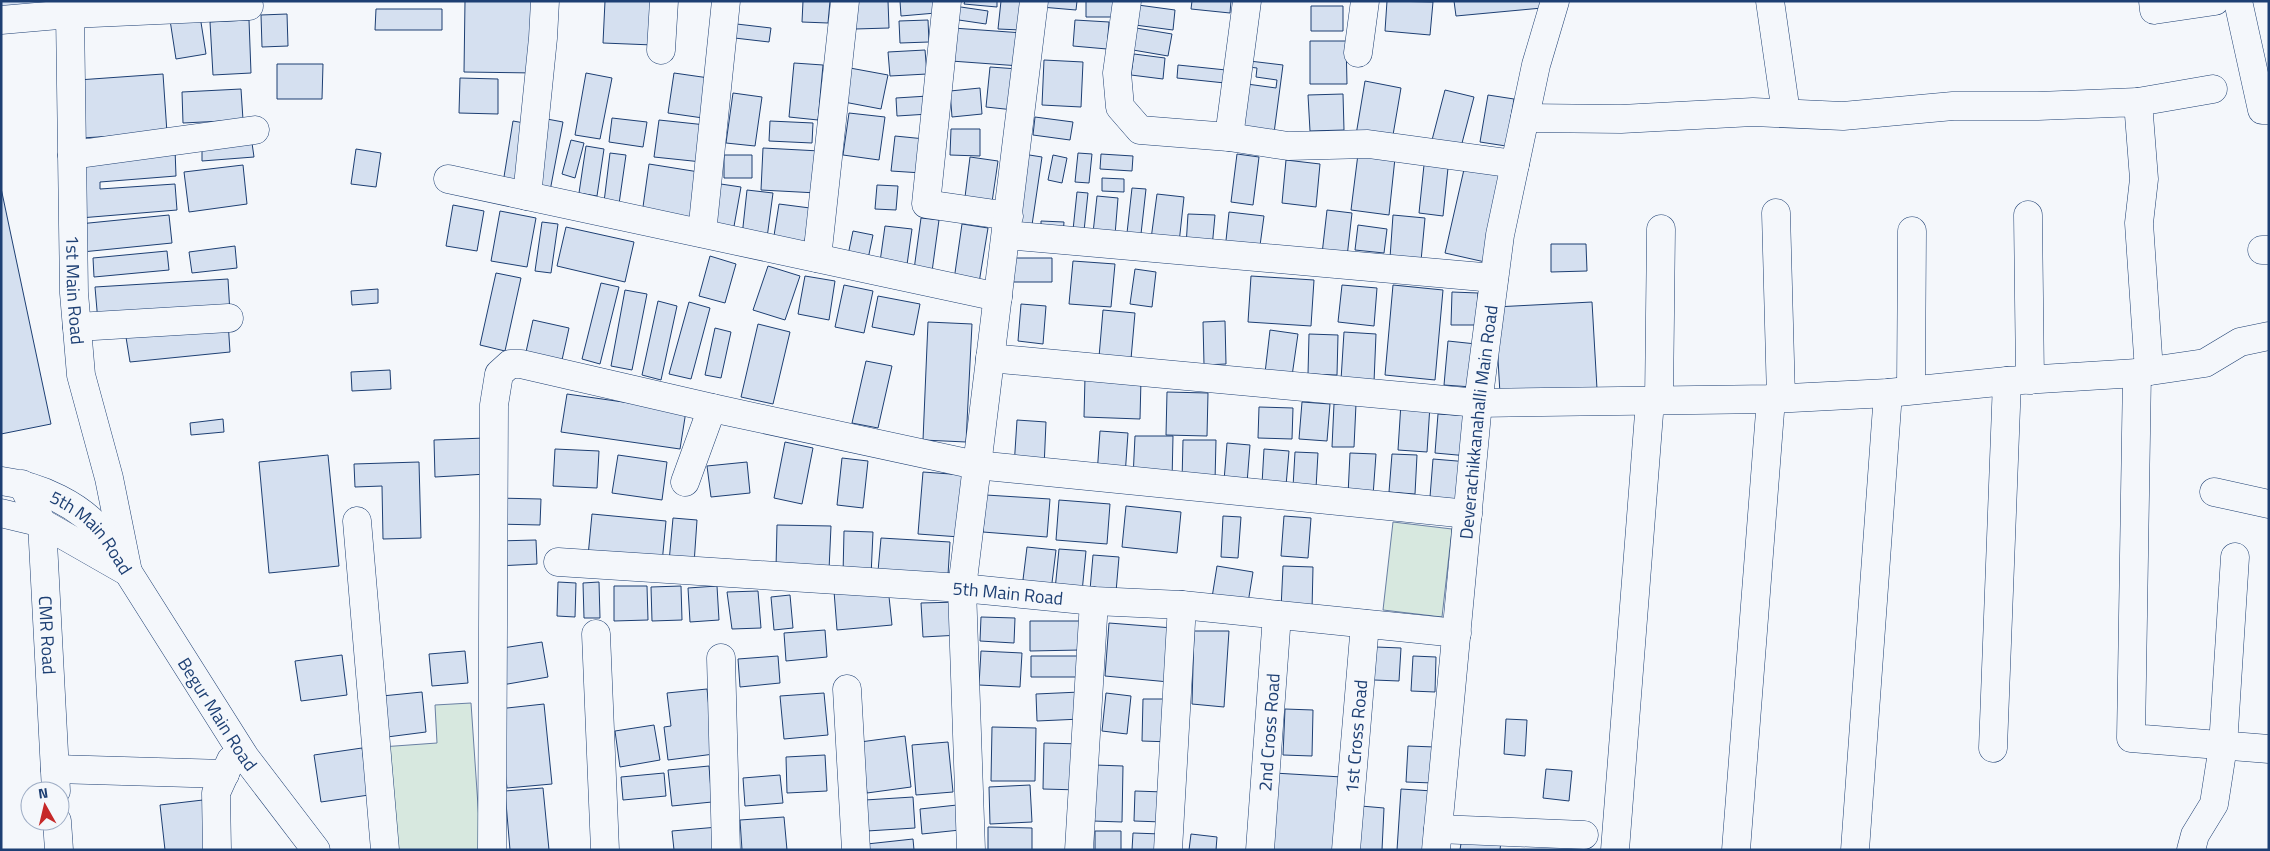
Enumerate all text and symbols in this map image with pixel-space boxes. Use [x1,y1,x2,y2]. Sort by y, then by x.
street label: 1st Main Road [60,235,92,346]
street label: Deverachikkanahalli Main Road [1452,303,1504,540]
street label: 5th Main Road [46,483,139,579]
street label: 5th Main Road [952,574,1064,611]
street label: CMR Road [32,595,63,675]
street label: Begur Main Road [172,652,264,776]
street label: 2nd Cross Road [1251,672,1286,792]
street label: 1st Cross Road [1337,679,1374,794]
north arrow [20,781,70,831]
text: N [37,782,49,804]

